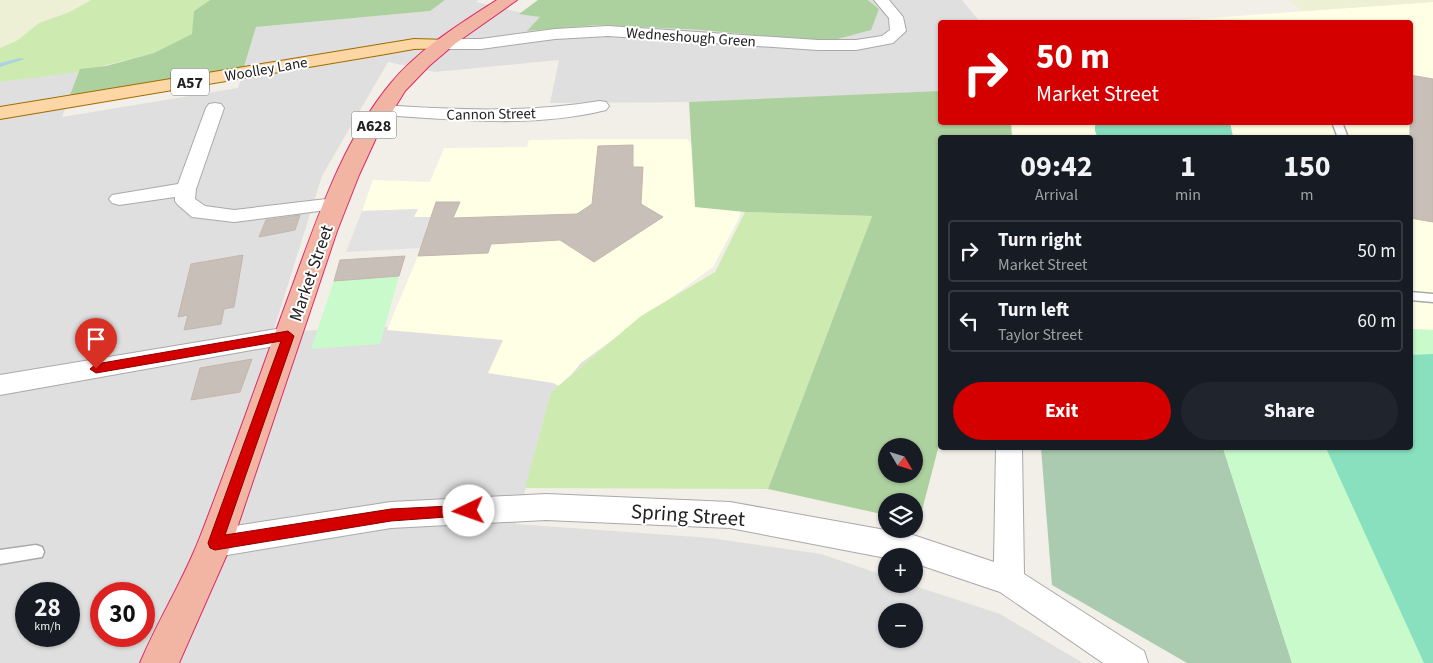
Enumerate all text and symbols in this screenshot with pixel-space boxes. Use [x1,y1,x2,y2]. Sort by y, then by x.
street label: Wedneshough Green [625,22,757,53]
text: 50 m [1036,32,1110,82]
icon: right [953,40,1018,105]
street label: Woolley Lane [223,52,309,87]
road number: A57 [171,68,209,95]
text: Market Street [1036,78,1159,110]
street label: Cannon Street [446,103,536,126]
road number: A628 [352,112,396,138]
text: 09:42 [1020,145,1093,188]
text: 1 [1180,145,1196,188]
text: 150 [1283,145,1331,188]
text: Arrival [1035,184,1078,206]
text: min [1175,184,1201,206]
text: m [1300,184,1314,206]
street label: Market Street [283,222,340,325]
text: Turn right [998,227,1082,254]
icon: right [955,237,983,265]
text: 50 m [1358,238,1396,265]
text: Market Street [998,254,1087,276]
text: Turn left [998,297,1069,324]
icon: left [955,307,983,335]
text: 60 m [1358,308,1396,335]
pin [75,318,117,369]
text: Taylor Street [998,324,1083,346]
icon: arrive [82,325,110,353]
button: Exit [953,382,1171,440]
button: Share [1181,382,1398,440]
north arrow [878,438,922,482]
map controls [878,438,923,648]
position arrow [442,484,494,536]
button: layers [878,493,923,538]
street label: Spring Street [630,496,746,534]
button: + [878,548,923,593]
speed limit sign: 30 [90,582,155,647]
text: 28 [34,590,61,626]
button: − [878,603,923,648]
text: km/h [34,618,61,635]

